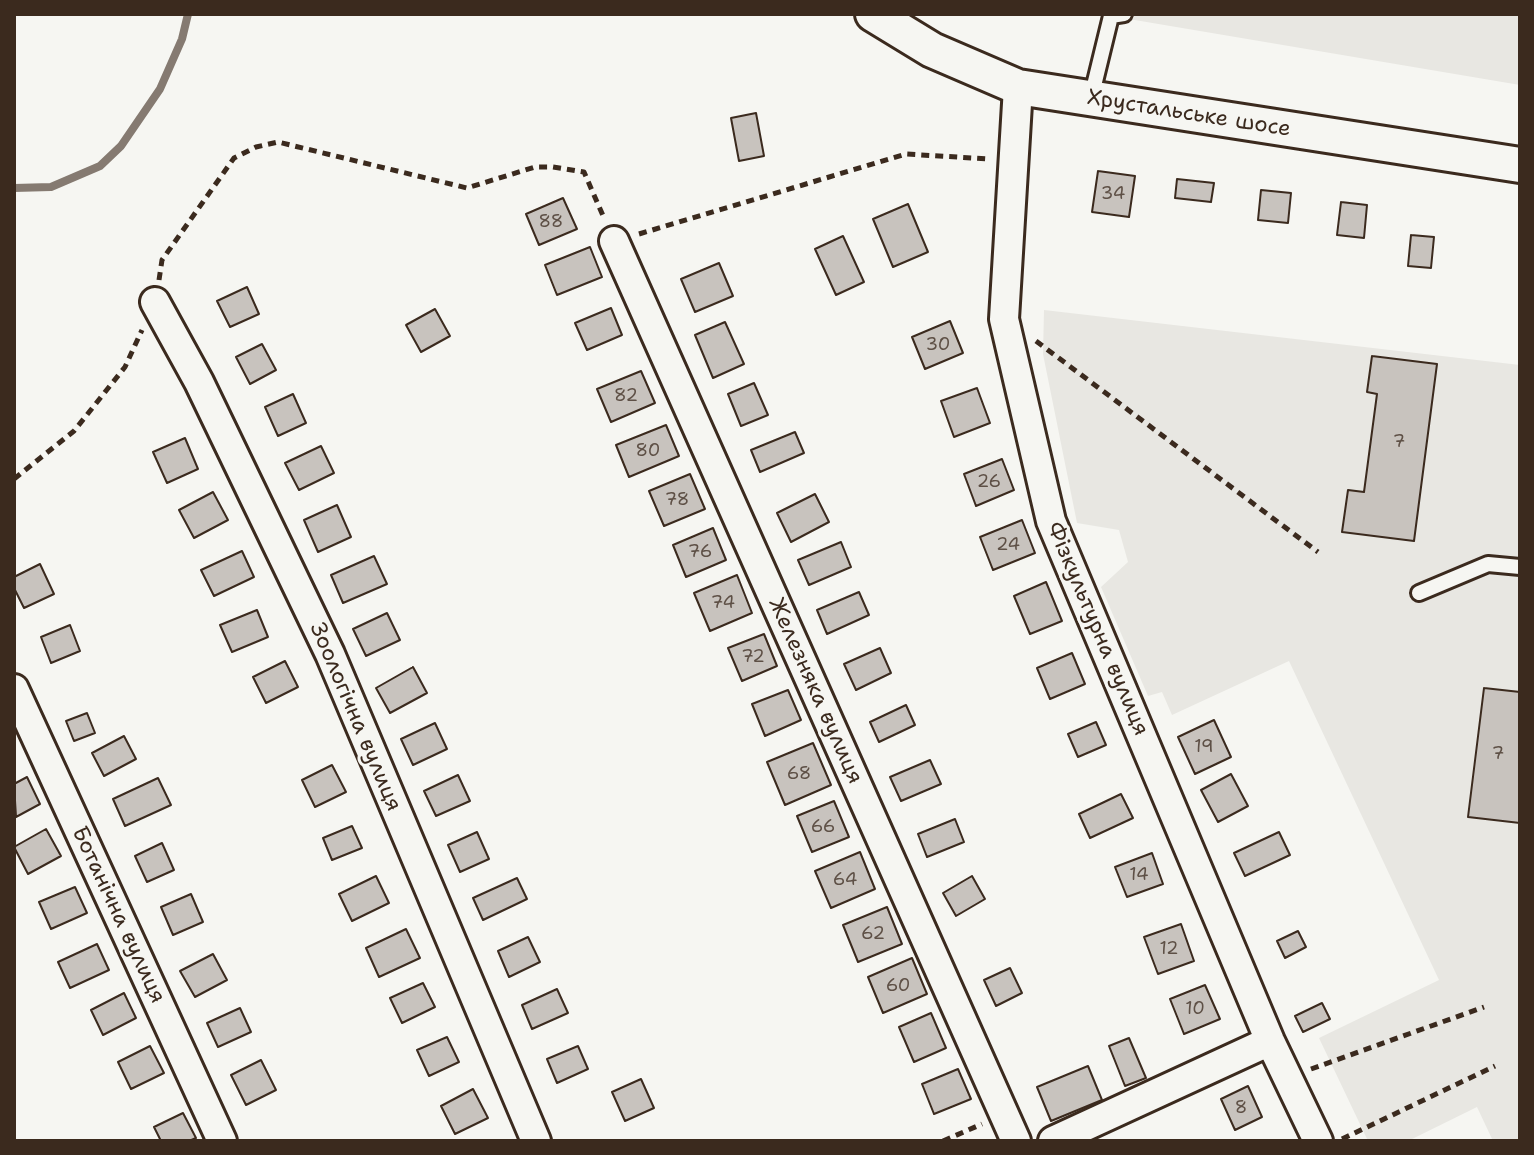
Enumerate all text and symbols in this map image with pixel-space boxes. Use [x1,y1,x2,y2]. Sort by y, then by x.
street label: Хрустальське шосе [1085,85,1293,143]
house number: 34 [1101,183,1125,205]
house number: 88 [539,211,563,233]
house number: 30 [926,334,950,356]
house number: 82 [614,385,638,407]
house number: 7 [1393,431,1405,453]
house number: 80 [636,440,660,462]
house number: 26 [977,471,1001,493]
house number: 78 [665,489,689,511]
street label: Фізкультурна вулиця [1040,518,1154,740]
house number: 24 [996,534,1020,556]
house number: 76 [688,541,712,563]
house number: 74 [711,592,735,614]
street label: Железняка вулиця [762,594,868,788]
street label: Зоологічна вулиця [303,619,407,815]
house number: 72 [741,646,765,668]
house number: 19 [1194,736,1214,758]
house number: 7 [1492,743,1504,765]
house number: 68 [787,763,811,785]
house number: 66 [811,816,835,838]
street label: Ботанічна вулиця [65,822,171,1008]
house number: 14 [1129,864,1149,886]
house number: 64 [833,869,857,891]
house number: 62 [861,923,885,945]
house number: 12 [1159,938,1179,960]
house number: 60 [886,975,910,997]
house number: 10 [1185,998,1205,1020]
house number: 8 [1235,1097,1247,1119]

